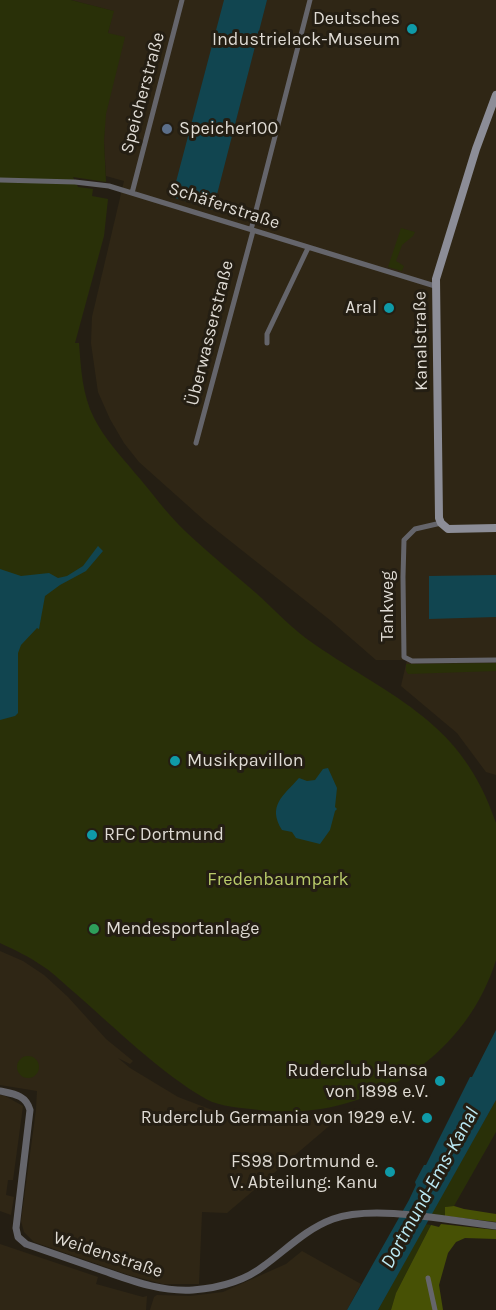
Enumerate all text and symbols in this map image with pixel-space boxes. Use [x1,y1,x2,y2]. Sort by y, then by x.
place label: Deutsches Industrielack-Museum [212,8,400,50]
marker: Deutsches Industrielack-Museum [405,22,419,36]
street label: Speicherstraße [116,30,170,156]
place label: Speicher100 [179,118,278,140]
marker: Speicher100 [160,122,174,136]
street label: Schäferstraße [166,178,282,234]
street label: Überwasserstraße [182,258,238,408]
street label: Kanalstraße [409,291,433,391]
place label: Aral [345,297,377,319]
marker: Aral [382,301,396,315]
street label: Tankweg [377,571,399,641]
place label: Musikpavillon [187,750,304,772]
marker: Musikpavillon [168,754,182,768]
place label: RFC Dortmund [104,824,224,846]
marker: RFC Dortmund [85,828,99,842]
park label: Fredenbaumpark [207,869,349,891]
place label: Mendesportanlage [106,918,259,940]
marker: Mendesportanlage [87,922,101,936]
place label: Ruderclub Hansa von 1898 e.V. [287,1060,428,1102]
marker: Ruderclub Hansa von 1898 e.V. [433,1074,447,1088]
water label: Dortmund-Ems-Kanal [376,1103,484,1273]
place label: Ruderclub Germania von 1929 e.V. [141,1107,415,1129]
marker: Ruderclub Germania von 1929 e.V. [420,1111,434,1125]
place label: FS98 Dortmund e. V. Abteilung: Kanu [230,1151,378,1194]
marker: FS98 Dortmund e. V. Abteilung: Kanu [383,1165,397,1179]
street label: Weidenstraße [51,1227,165,1283]

